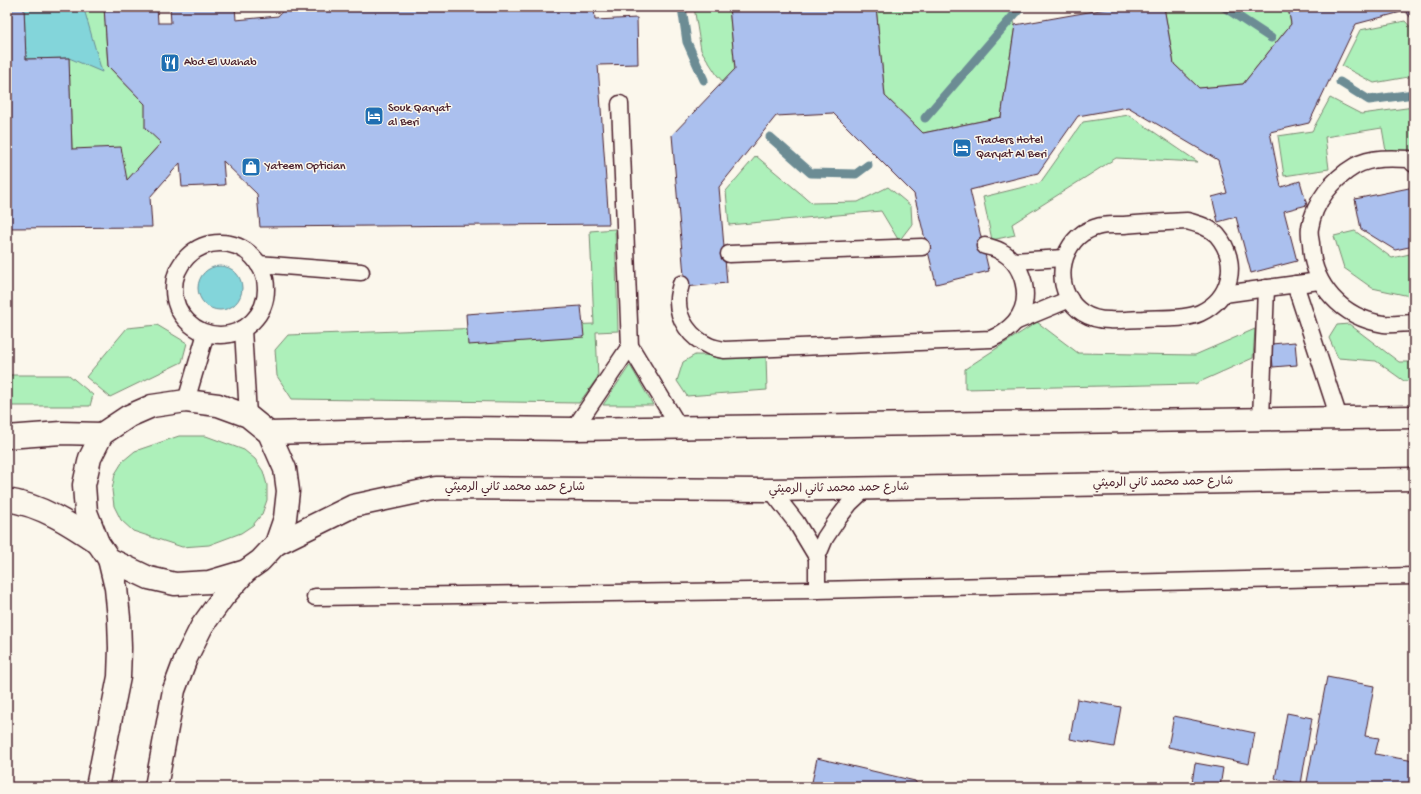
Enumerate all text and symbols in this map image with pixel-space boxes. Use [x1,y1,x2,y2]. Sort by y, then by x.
restaurant icon: Abd El Wahab [159,52,181,74]
place label: Abd El Wahab [184,56,257,70]
place label: Souk Qaryat al Beri [388,102,451,130]
hotel icon: Souk Qaryat al Beri [363,105,385,127]
place label: Traders Hotel Qaryat Al Beri [975,134,1047,162]
hotel icon: Traders Hotel Qaryat Al Beri [951,137,973,159]
shop icon: Yateem Optician [240,156,262,178]
place label: Yateem Optician [264,160,346,174]
street label: شارع حمد محمد ثاني الرميثي [1093,475,1233,493]
street label: شارع حمد محمد ثاني الرميثي [445,481,585,497]
street label: شارع حمد محمد ثاني الرميثي [769,481,909,499]

